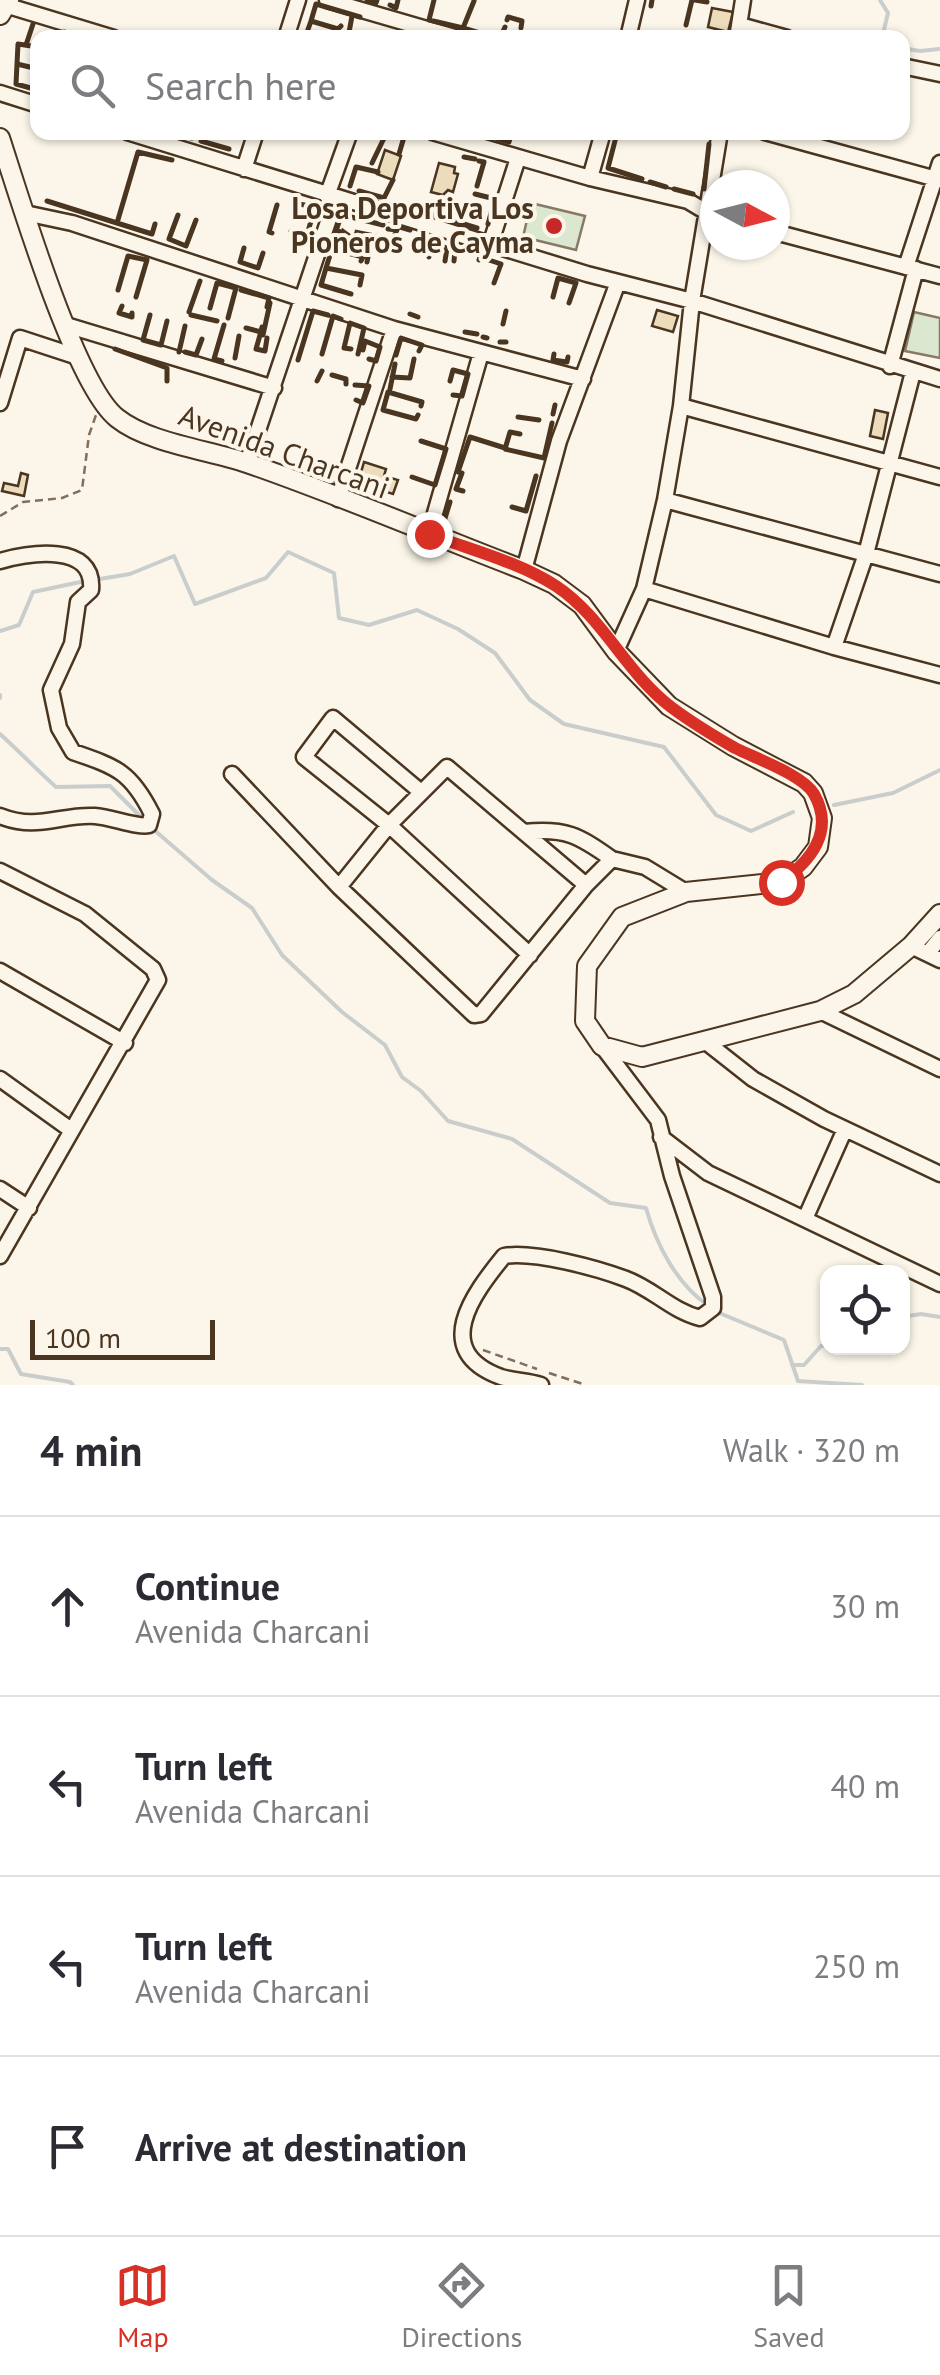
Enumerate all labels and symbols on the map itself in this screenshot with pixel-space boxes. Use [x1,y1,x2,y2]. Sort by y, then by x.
north arrow [700,170,790,260]
place label: Losa Deportiva Los Pioneros de Cayma [291,188,534,261]
marker: Losa Deportiva Los Pioneros de Cayma [543,215,565,237]
street label: Avenida Charcani [174,394,395,507]
route end [407,512,453,558]
route start [759,860,805,906]
scale bar [30,1315,215,1360]

